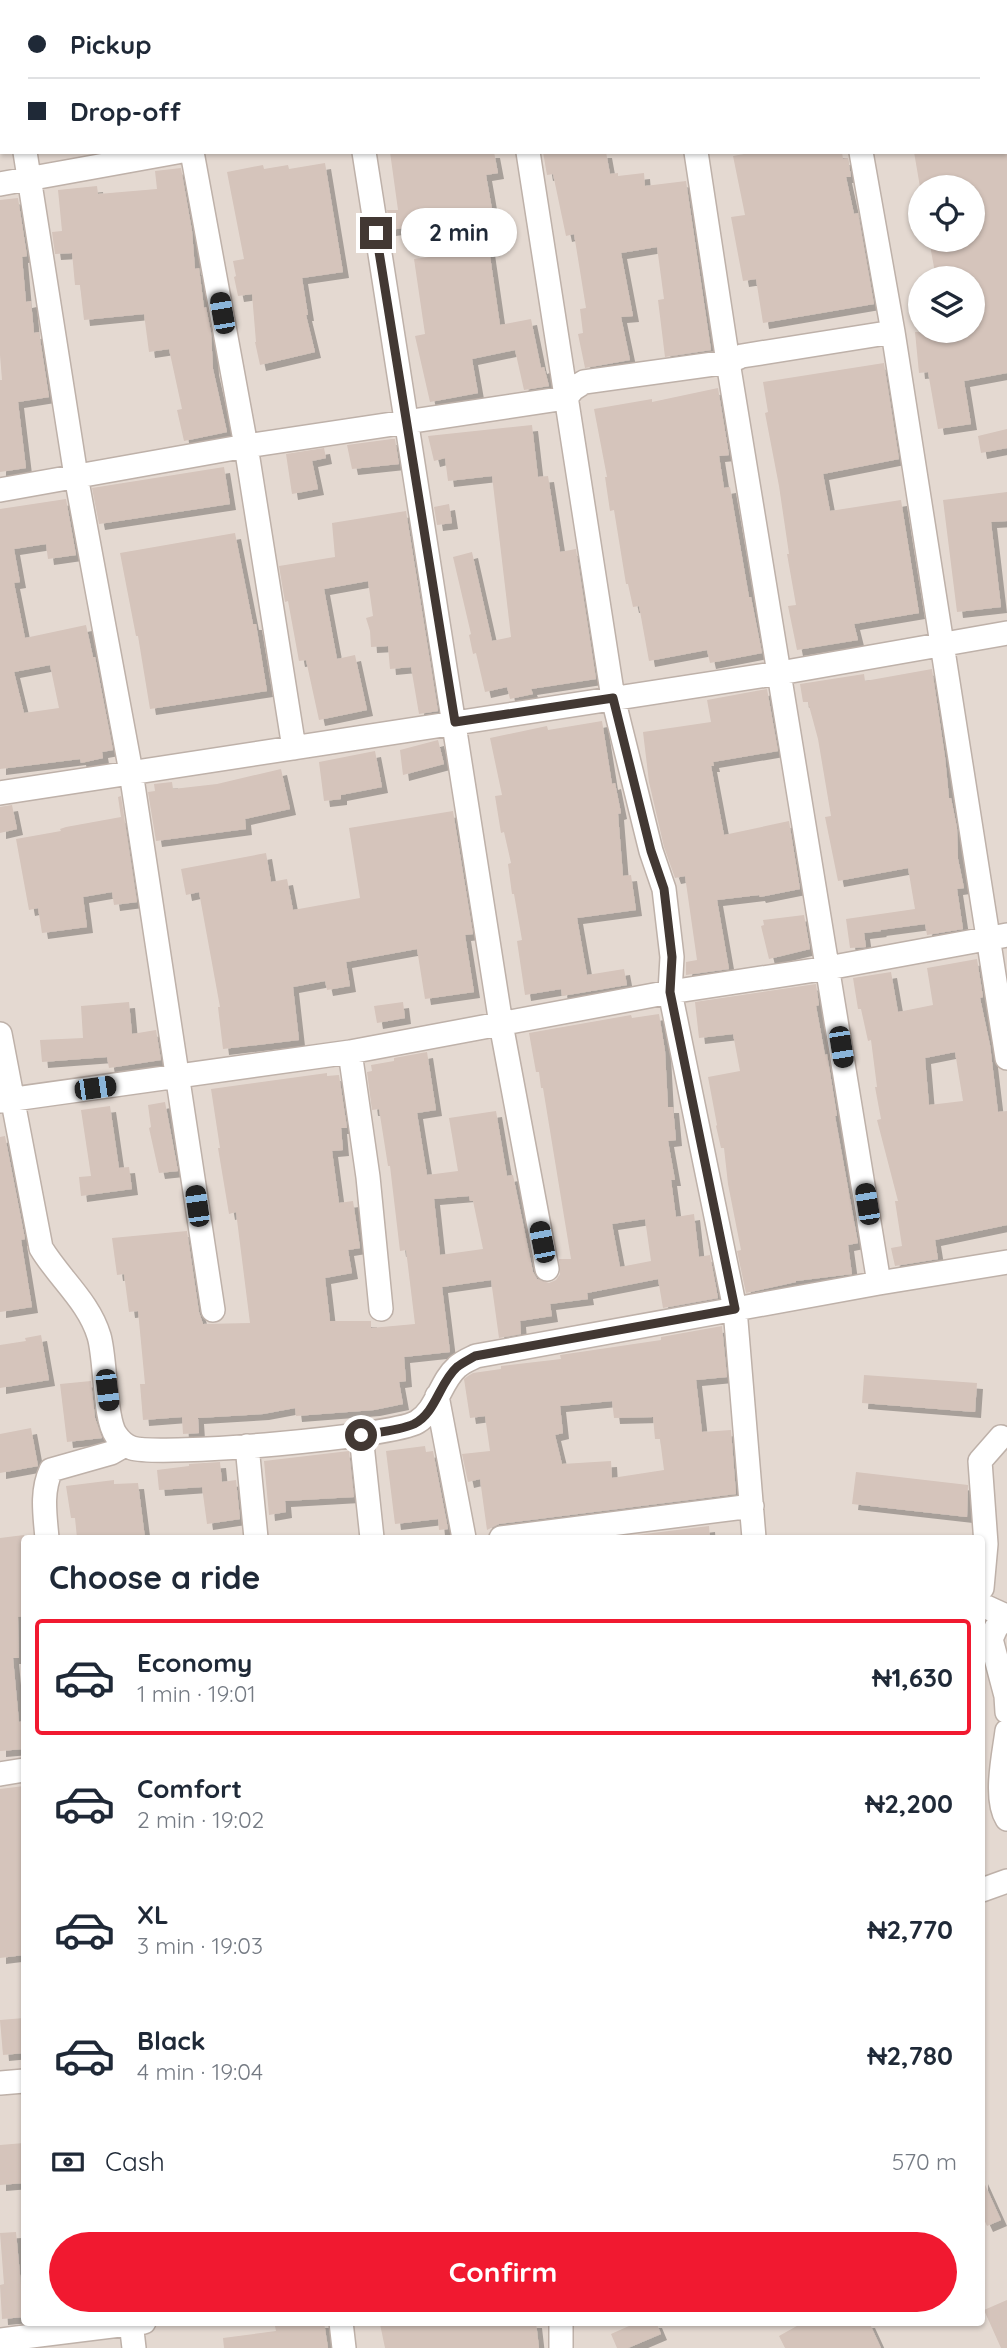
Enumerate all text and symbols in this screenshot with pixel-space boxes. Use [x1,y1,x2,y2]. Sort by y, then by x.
text: Pickup [70,28,152,61]
text: Drop-off [70,95,181,128]
map controls [908,175,985,343]
button: locate [908,175,985,252]
callout: 2 min [400,208,516,258]
route end [360,217,392,249]
text: 2 min [429,218,489,247]
button: layers [908,266,985,343]
car [209,290,236,336]
car [828,1025,855,1069]
car [73,1075,118,1101]
car [854,1182,881,1226]
car [184,1184,211,1228]
car [528,1219,557,1265]
car [95,1368,120,1412]
route start [345,1419,377,1451]
text: Choose a ride [49,1557,261,1597]
icon: car [53,1646,116,1709]
text: Economy [137,1646,252,1679]
text: ₦1,630 [872,1661,953,1694]
text: 1 min · 19:01 [137,1679,256,1708]
icon: car [53,1772,116,1835]
text: Comfort [137,1772,242,1805]
text: ₦2,200 [865,1787,953,1820]
text: 2 min · 19:02 [137,1805,264,1834]
icon: car [53,1898,116,1961]
text: XL [137,1898,169,1931]
text: ₦2,770 [867,1913,953,1946]
text: 3 min · 19:03 [137,1931,263,1960]
icon: car [53,2024,116,2087]
text: Black [137,2024,206,2057]
text: ₦2,780 [867,2039,953,2072]
text: 4 min · 19:04 [137,2057,263,2086]
icon: cash [49,2143,87,2181]
text: Cash [105,2145,165,2178]
text: 570 m [892,2147,957,2176]
button: Confirm [49,2232,957,2312]

